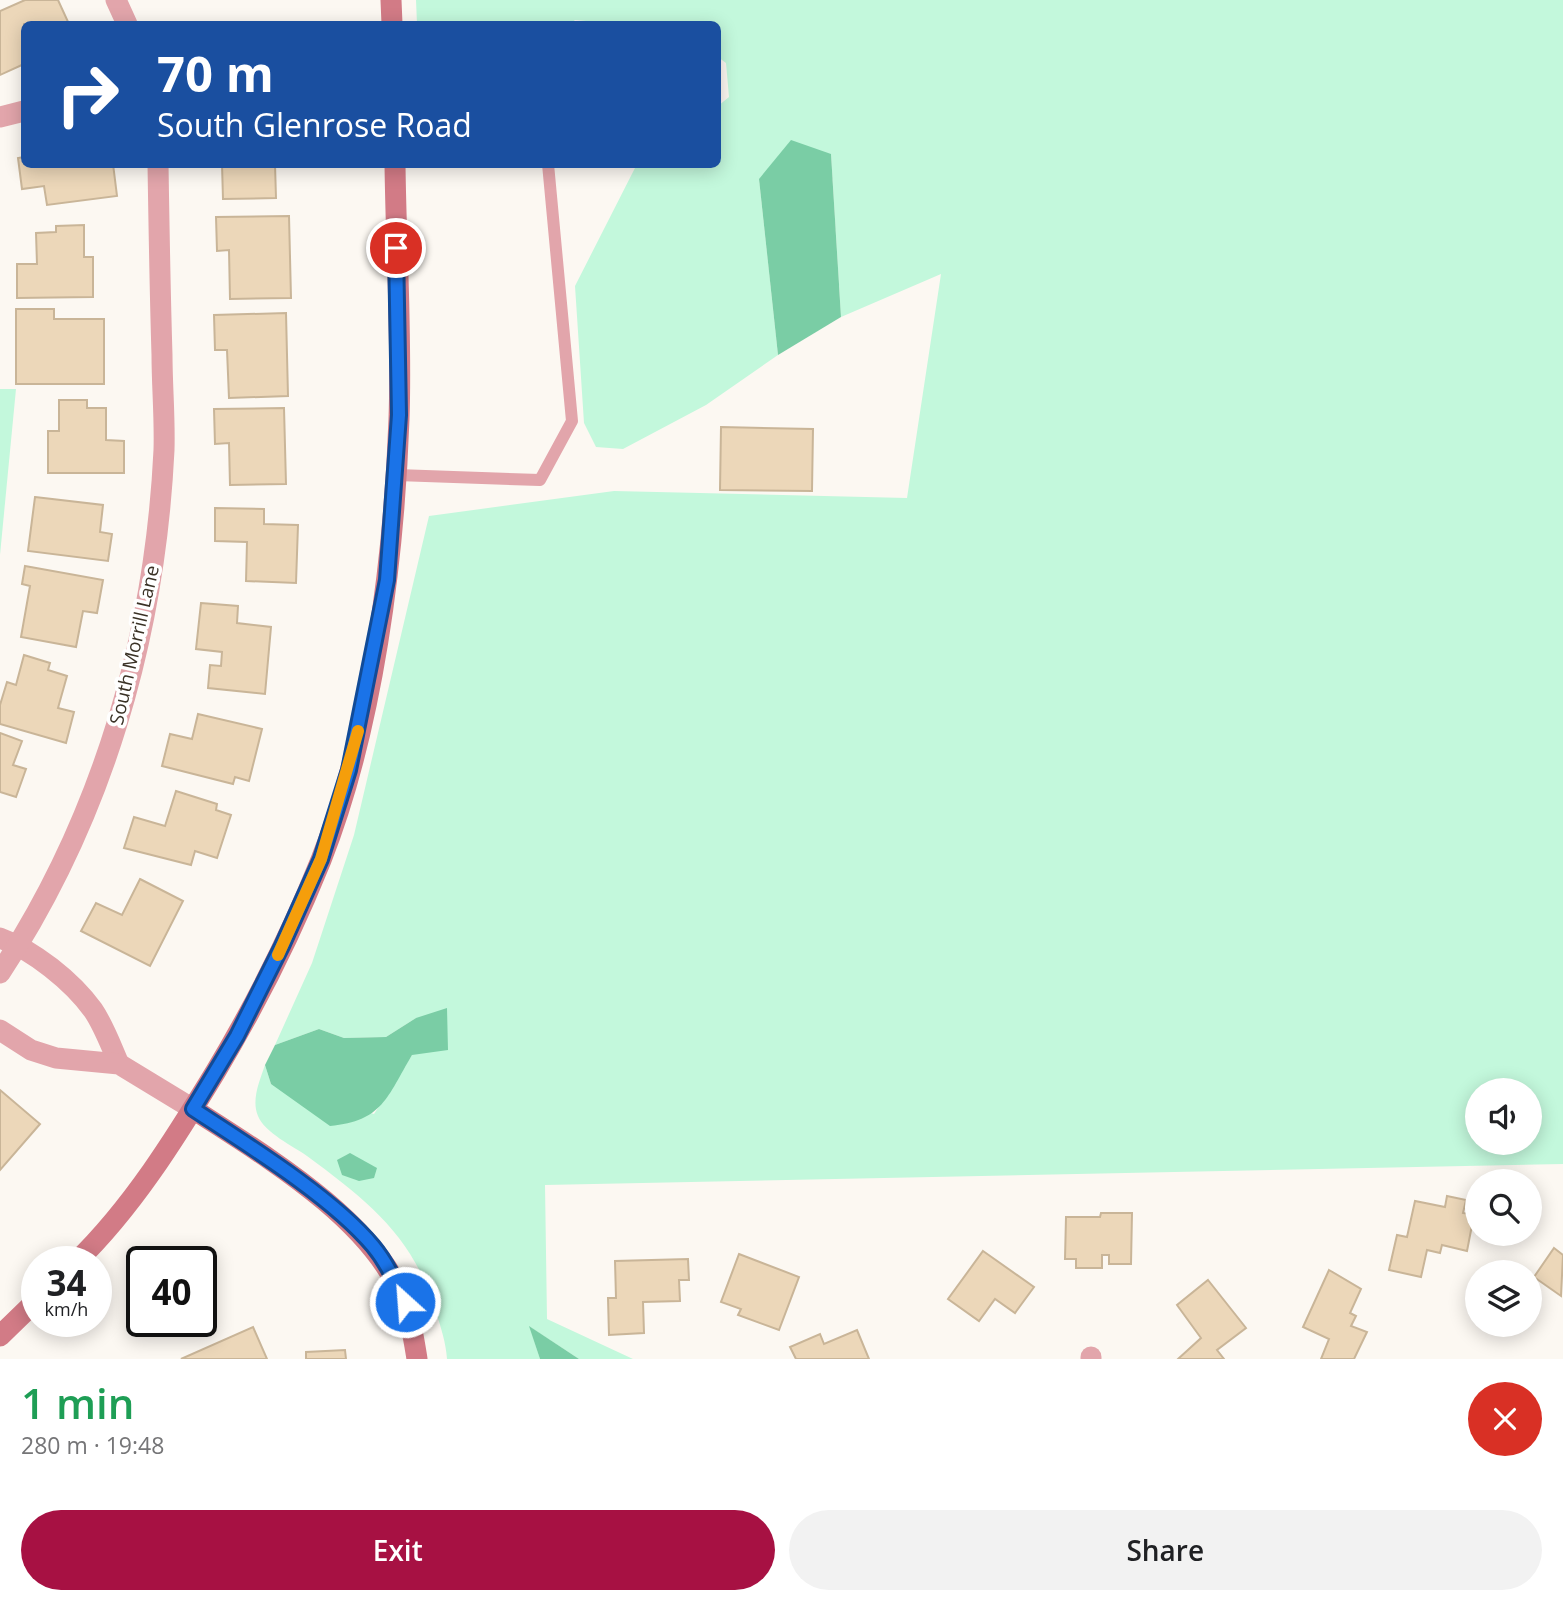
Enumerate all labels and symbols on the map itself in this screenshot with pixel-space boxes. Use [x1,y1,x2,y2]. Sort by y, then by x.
pin [366,218,426,278]
street label: South Morrill Lane [103,563,165,727]
speed limit sign: 40 [126,1246,217,1337]
position arrow [368,1265,442,1339]

